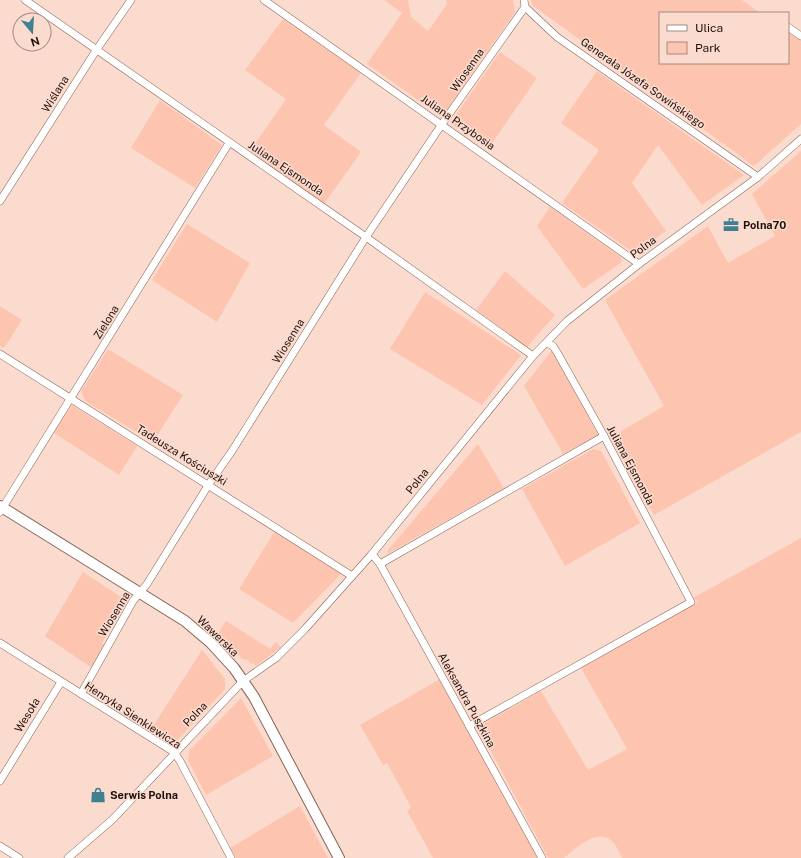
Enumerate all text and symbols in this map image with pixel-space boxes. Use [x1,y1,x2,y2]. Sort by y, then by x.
north arrow [12,12,52,52]
legend [659,12,789,64]
text: Ulica [695,21,723,35]
text: N [29,34,41,49]
street label: Generała Józefa Sowińskiego [579,35,707,131]
text: Park [695,41,721,55]
street label: Wiosenna [448,46,486,94]
street label: Wiślana [39,74,71,114]
street label: Juliana Przybosia [419,92,497,152]
street label: Juliana Ejsmonda [246,138,326,198]
office icon: Polna70 [722,216,740,234]
place label: Polna70 [743,219,786,231]
street label: Polna [628,234,658,260]
street label: Zielona [91,303,121,341]
street label: Wiosenna [270,317,306,365]
street label: Tadeusza Kościuszki [135,422,229,488]
street label: Juliana Ejsmonda [605,423,657,507]
street label: Polna [403,466,431,496]
street label: Wiosenna [96,590,132,638]
street label: Wawerska [195,613,241,659]
street label: Aleksandra Puszkina [436,651,498,749]
street label: Henryka Sienkiewicza [83,679,183,751]
street label: Wesoła [12,696,42,734]
street label: Polna [181,699,209,729]
shop icon: Serwis Polna [89,786,107,804]
place label: Serwis Polna [110,789,178,801]

